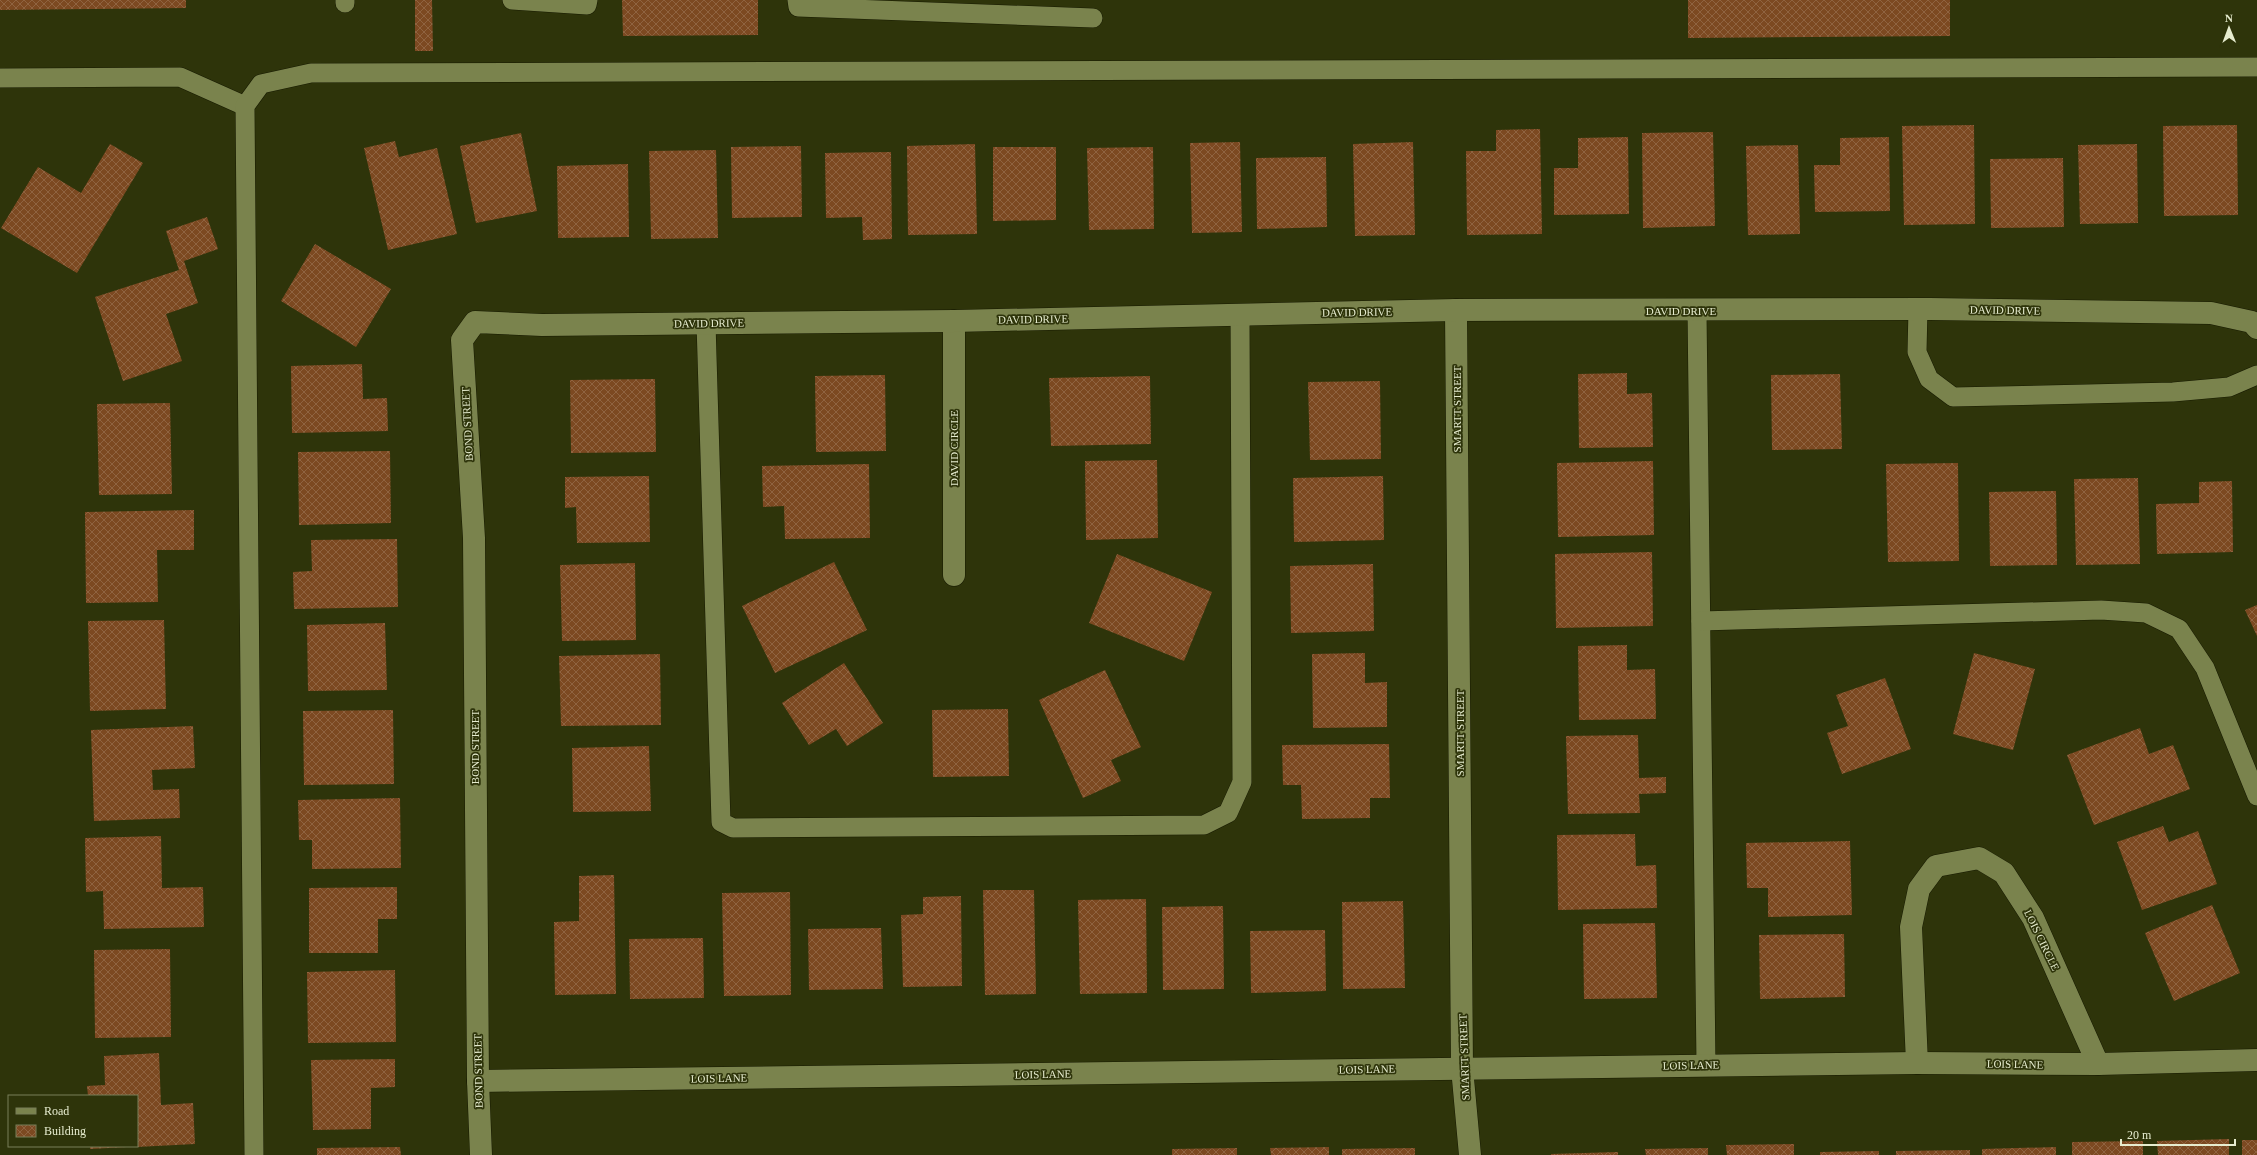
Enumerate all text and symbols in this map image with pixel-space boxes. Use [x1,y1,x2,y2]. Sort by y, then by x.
north arrow [2209,8,2249,48]
text: N [2225,12,2233,24]
street label: DAVID DRIVE [1970,303,2041,317]
street label: DAVID DRIVE [1322,305,1393,319]
street label: DAVID DRIVE [1646,305,1716,317]
street label: DAVID DRIVE [998,312,1069,326]
street label: DAVID DRIVE [674,316,745,330]
street label: SMARTT STREET [1451,365,1463,452]
street label: BOND STREET [459,386,475,461]
street label: DAVID CIRCLE [948,410,960,486]
street label: SMARTT STREET [1454,689,1466,776]
street label: BOND STREET [469,710,481,784]
street label: LOIS CIRCLE [2022,908,2062,973]
street label: SMARTT STREET [1456,1013,1472,1101]
street label: BOND STREET [471,1033,485,1108]
street label: LOIS LANE [1987,1058,2044,1070]
street label: LOIS LANE [1663,1059,1720,1071]
street label: LOIS LANE [1339,1063,1396,1075]
street label: LOIS LANE [1015,1068,1072,1080]
street label: LOIS LANE [691,1072,748,1084]
legend [8,1095,138,1147]
text: Road [44,1104,69,1118]
scale bar [2121,1121,2235,1147]
text: Building [44,1124,86,1138]
text: 20 m [2127,1128,2152,1142]

